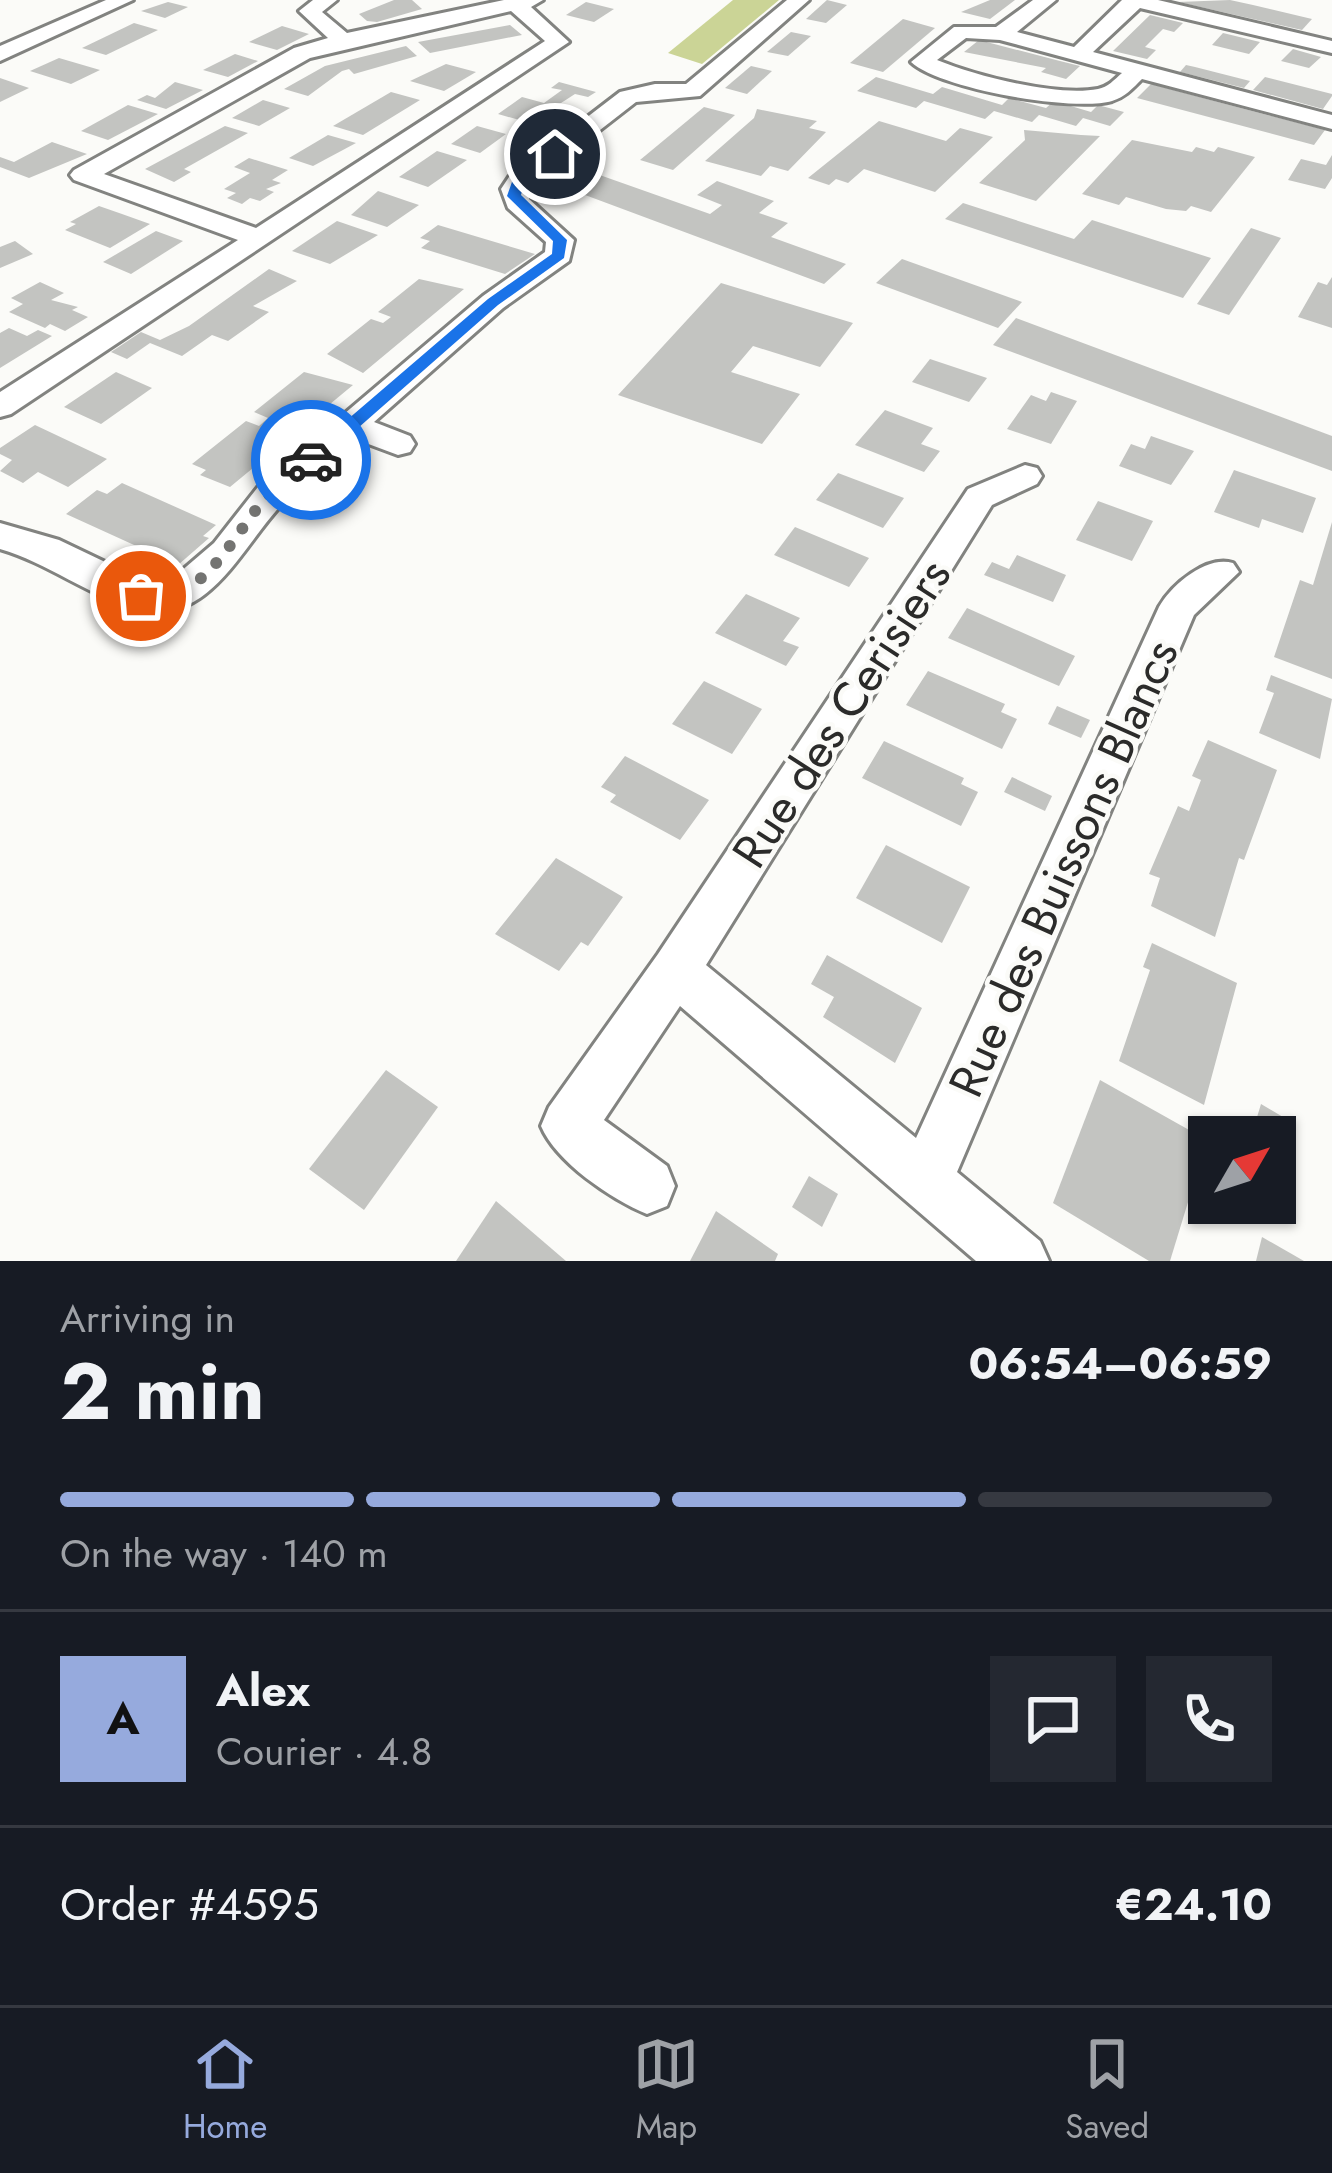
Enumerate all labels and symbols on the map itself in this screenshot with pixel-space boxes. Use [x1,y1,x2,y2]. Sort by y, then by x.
pin [504,103,606,205]
courier [251,400,371,520]
pin [90,545,192,647]
street label: Rue des Cerisiers [716,545,967,881]
street label: Rue des Buissons Blancs [932,629,1195,1108]
north arrow [1188,1116,1296,1224]

